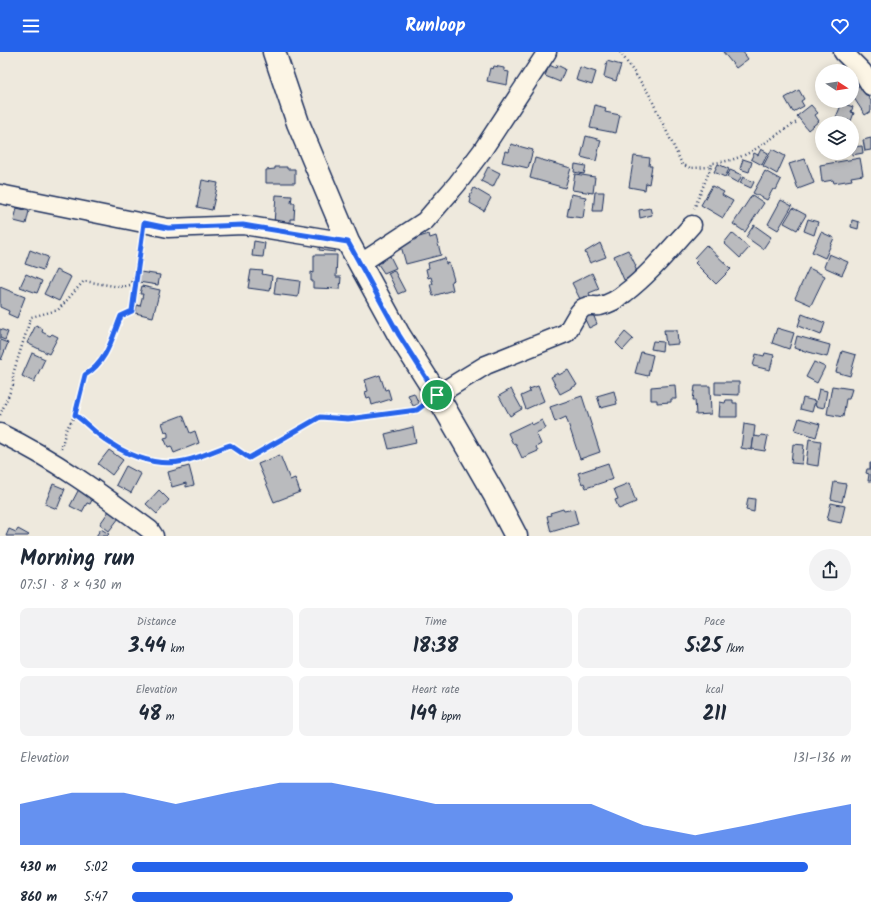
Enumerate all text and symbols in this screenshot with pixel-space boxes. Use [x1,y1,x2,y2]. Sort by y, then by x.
text: Runloop [405,12,466,41]
icon: menu [20,15,42,37]
icon: heart [829,15,851,37]
north arrow [815,64,859,108]
map controls [815,64,859,160]
button: layers [815,116,859,160]
pin [420,378,454,412]
icon: arrive [426,384,448,406]
text: Morning run [20,542,135,577]
button: share [809,549,851,591]
text: 07:51 · 8 × 430 m [20,575,122,596]
text: Distance [137,613,176,631]
text: Time [424,613,447,631]
text: Pace [704,613,725,631]
text: 3.44 [129,631,166,663]
text: 18:38 [413,631,458,663]
text: 5:25 [685,631,722,663]
text: km [166,640,184,658]
text: /km [722,640,744,658]
text: Elevation [136,681,177,699]
text: Heart rate [412,681,459,699]
text: kcal [706,681,723,699]
text: 48 [139,699,161,731]
text: 149 [410,699,437,731]
text: 211 [703,699,726,731]
text: m [161,708,174,726]
text: bpm [437,708,461,726]
text: Elevation [20,748,69,769]
text: 131–136 m [793,748,851,769]
text: 430 m [20,857,57,878]
text: 5:02 [84,857,108,878]
text: 860 m [20,887,57,908]
text: 5:47 [84,887,107,908]

